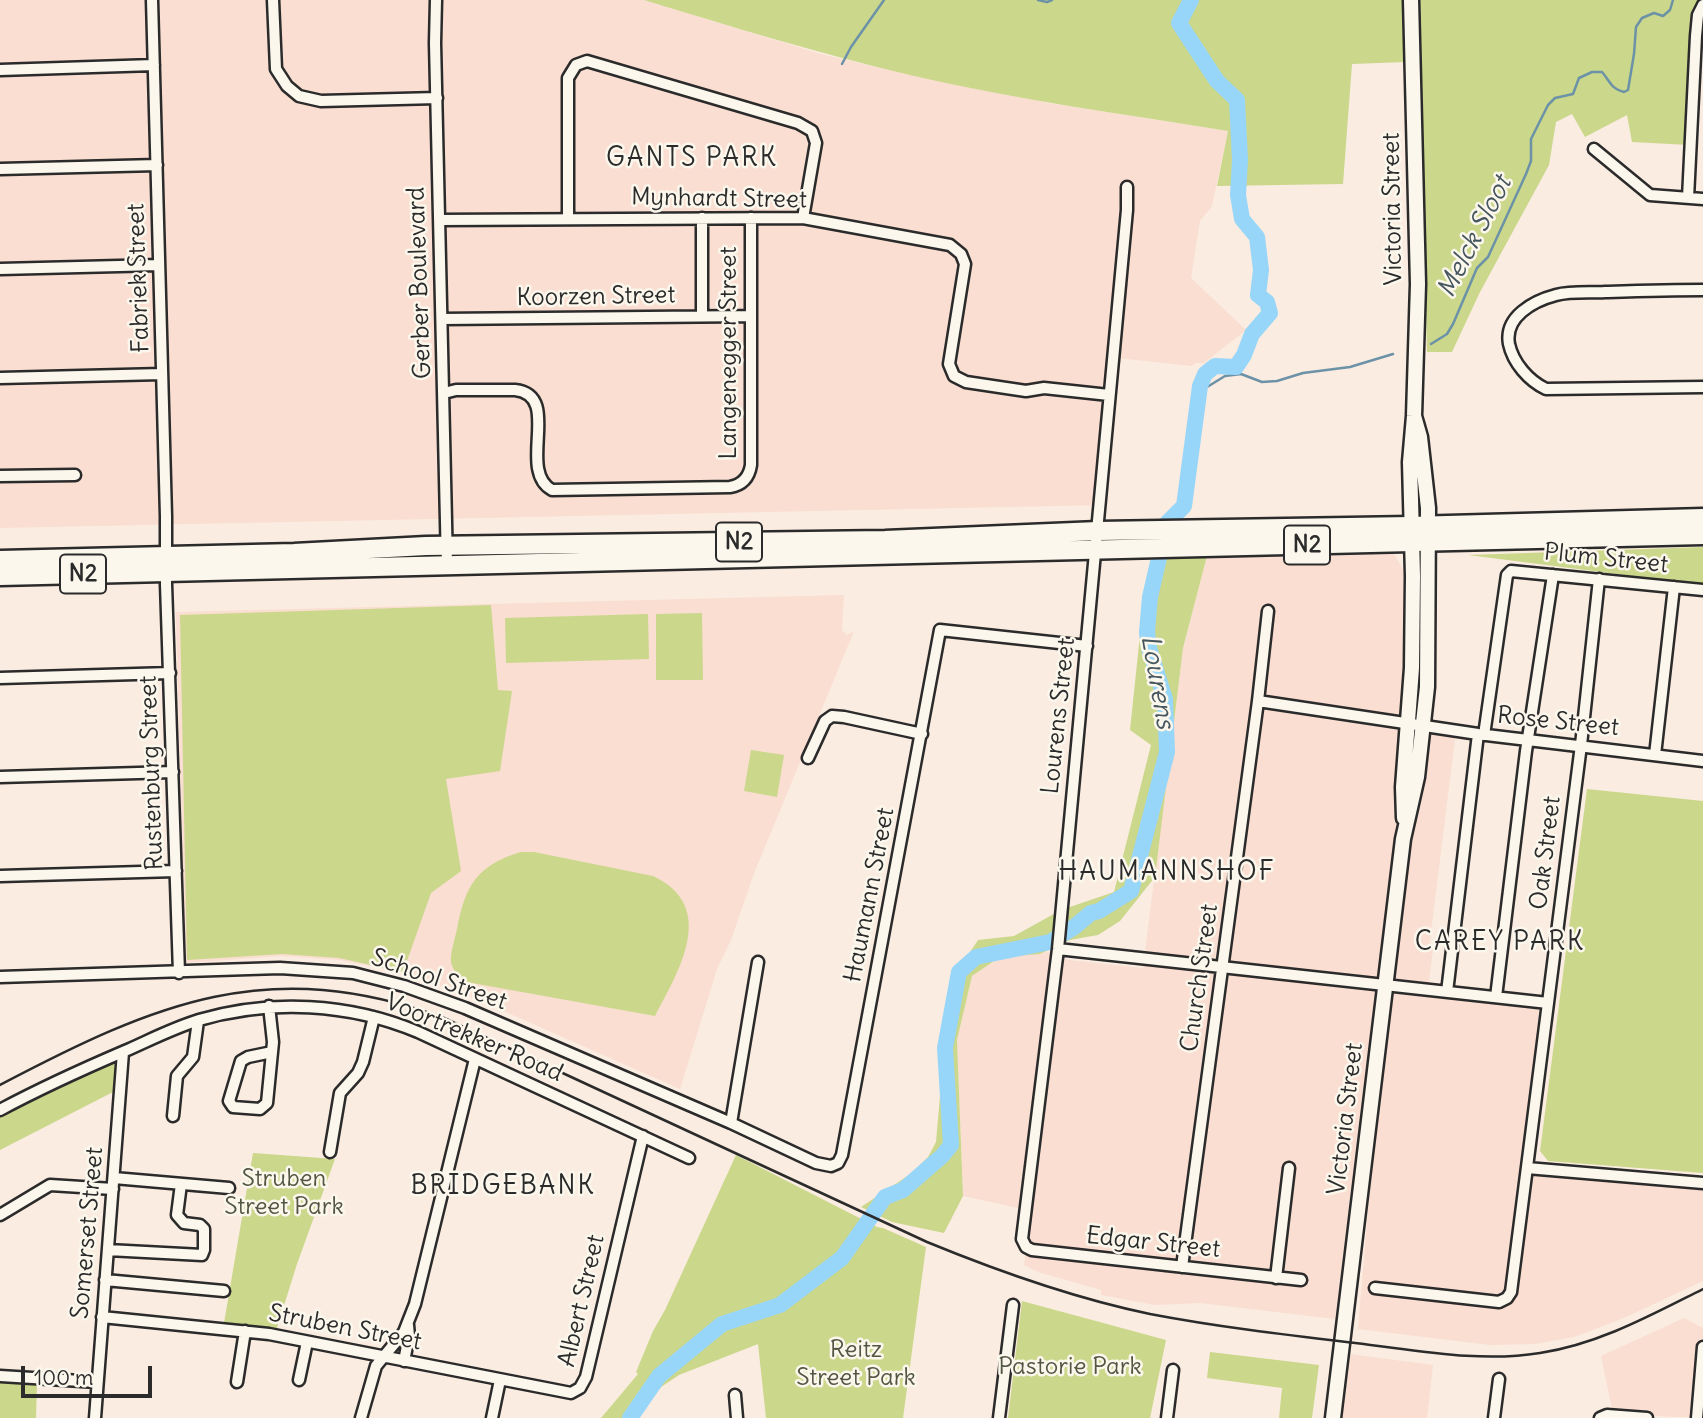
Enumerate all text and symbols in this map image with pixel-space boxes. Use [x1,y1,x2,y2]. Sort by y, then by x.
street label: Victoria Street [1377,132,1409,286]
district label: GANTS PARK [607,143,777,175]
water label: Melck Sloot [1431,171,1519,303]
street label: Mynhardt Street [631,183,807,215]
street label: Gerber Boulevard [402,186,438,380]
street label: Fabriek Street [122,203,156,353]
street label: Langenegger Street [715,247,743,459]
street label: Koorzen Street [516,281,676,313]
road number: N2 [716,522,762,562]
road number: N2 [1284,526,1330,565]
street label: Plum Street [1543,538,1669,580]
road number: N2 [60,554,106,594]
water label: Lourens [1133,633,1181,731]
street label: Lourens Street [1036,636,1082,796]
street label: Rustenburg Street [134,675,170,871]
street label: Rose Street [1496,701,1620,743]
street label: Oak Street [1525,795,1567,911]
street label: Haumann Street [839,805,901,985]
district label: HAUMANNSHOF [1060,857,1274,889]
street label: Church Street [1175,902,1225,1054]
district label: CAREY PARK [1416,927,1584,959]
street label: School Street [367,943,511,1017]
street label: Voortrekker Road [381,988,567,1088]
street label: Victoria Street [1322,1041,1370,1197]
street label: Somerset Street [66,1146,110,1320]
park label: Struben Street Park [224,1165,344,1221]
district label: BRIDGEBANK [412,1171,594,1203]
street label: Edgar Street [1085,1222,1221,1264]
street label: Albert Street [553,1232,611,1370]
street label: Struben Street [266,1299,424,1357]
park label: Reitz Street Park [796,1336,916,1392]
scale bar [24,1352,156,1396]
park label: Pastorie Park [998,1353,1142,1381]
text: 100 m [34,1364,93,1391]

